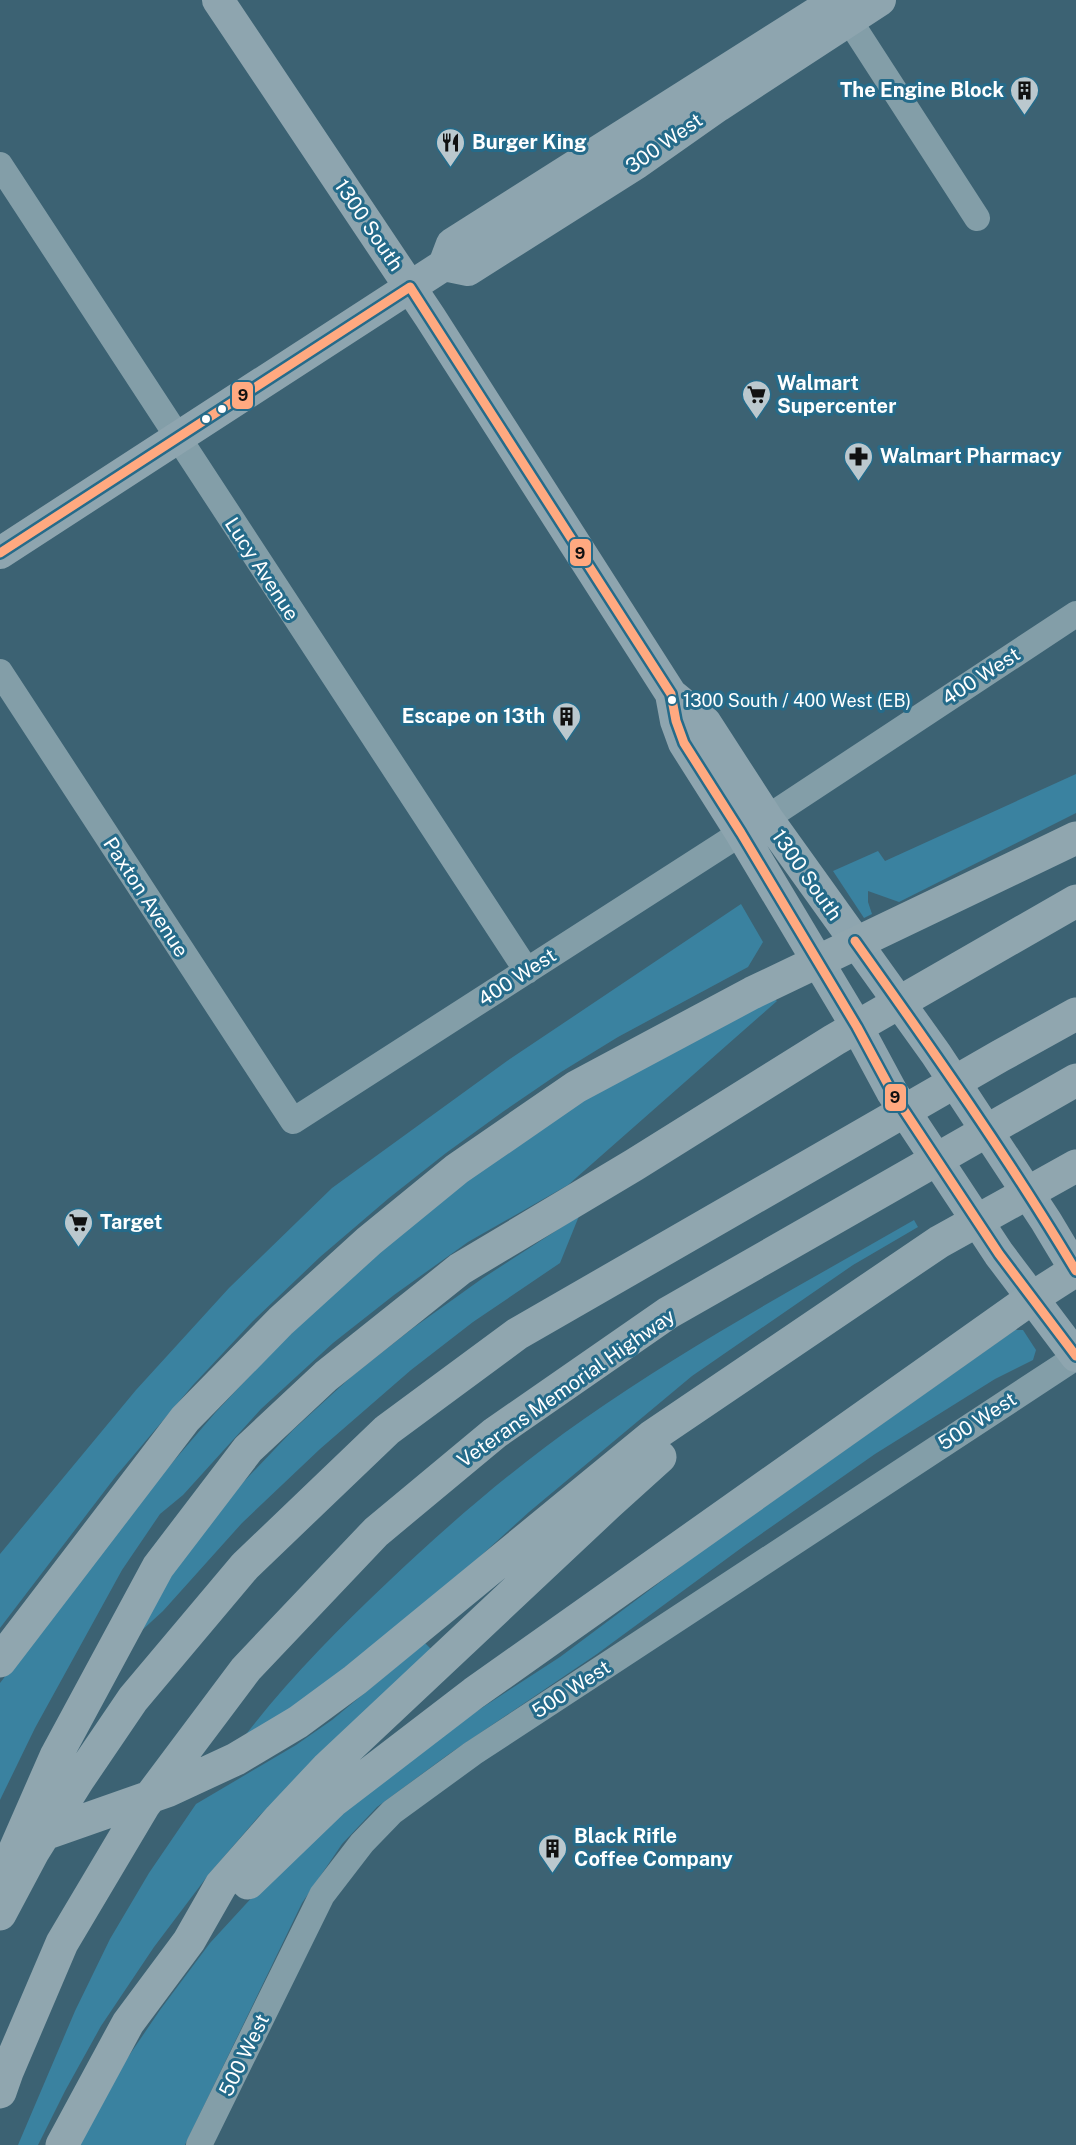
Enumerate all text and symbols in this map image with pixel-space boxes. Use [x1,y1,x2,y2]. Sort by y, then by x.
building icon: The Engine Block [1009,74,1041,116]
place label: The Engine Block [840,78,1004,102]
street label: 300 West [621,108,707,178]
restaurant icon: Burger King [435,126,467,168]
place label: Burger King [472,130,587,154]
street label: 1300 South [330,175,408,275]
place label: Walmart Supercenter [777,371,896,418]
supermarket icon: Walmart Supercenter [740,378,772,420]
line badge: 9 [231,381,254,410]
text: 9 [238,386,248,405]
unlabelled marker [216,403,228,415]
unlabelled marker [200,413,212,425]
pharmacy icon: Walmart Pharmacy [843,440,875,482]
place label: Walmart Pharmacy [880,444,1062,468]
street label: Lucy Avenue [220,513,304,625]
line badge: 9 [569,538,592,567]
text: 9 [575,544,585,563]
street label: 400 West [937,642,1025,710]
place label: 1300 South / 400 West (EB) [683,690,911,711]
marker: 1300 South / 400 West (EB) [666,694,678,706]
building icon: Escape on 13th [550,700,582,742]
place label: Escape on 13th [402,704,545,728]
street label: 1300 South [767,825,847,925]
street label: Paxton Avenue [98,833,194,961]
street label: 400 West [473,943,561,1011]
line badge: 9 [884,1083,907,1112]
text: 9 [890,1088,900,1107]
supermarket icon: Target [63,1206,95,1248]
place label: Target [100,1210,162,1234]
street label: Veterans Memorial Highway [453,1303,680,1472]
street label: 500 West [933,1387,1021,1455]
street label: 500 West [527,1655,615,1723]
place label: Black Rifle Coffee Company [574,1824,733,1871]
building icon: Black Rifle Coffee Company [537,1832,569,1874]
street label: 500 West [214,2010,274,2100]

